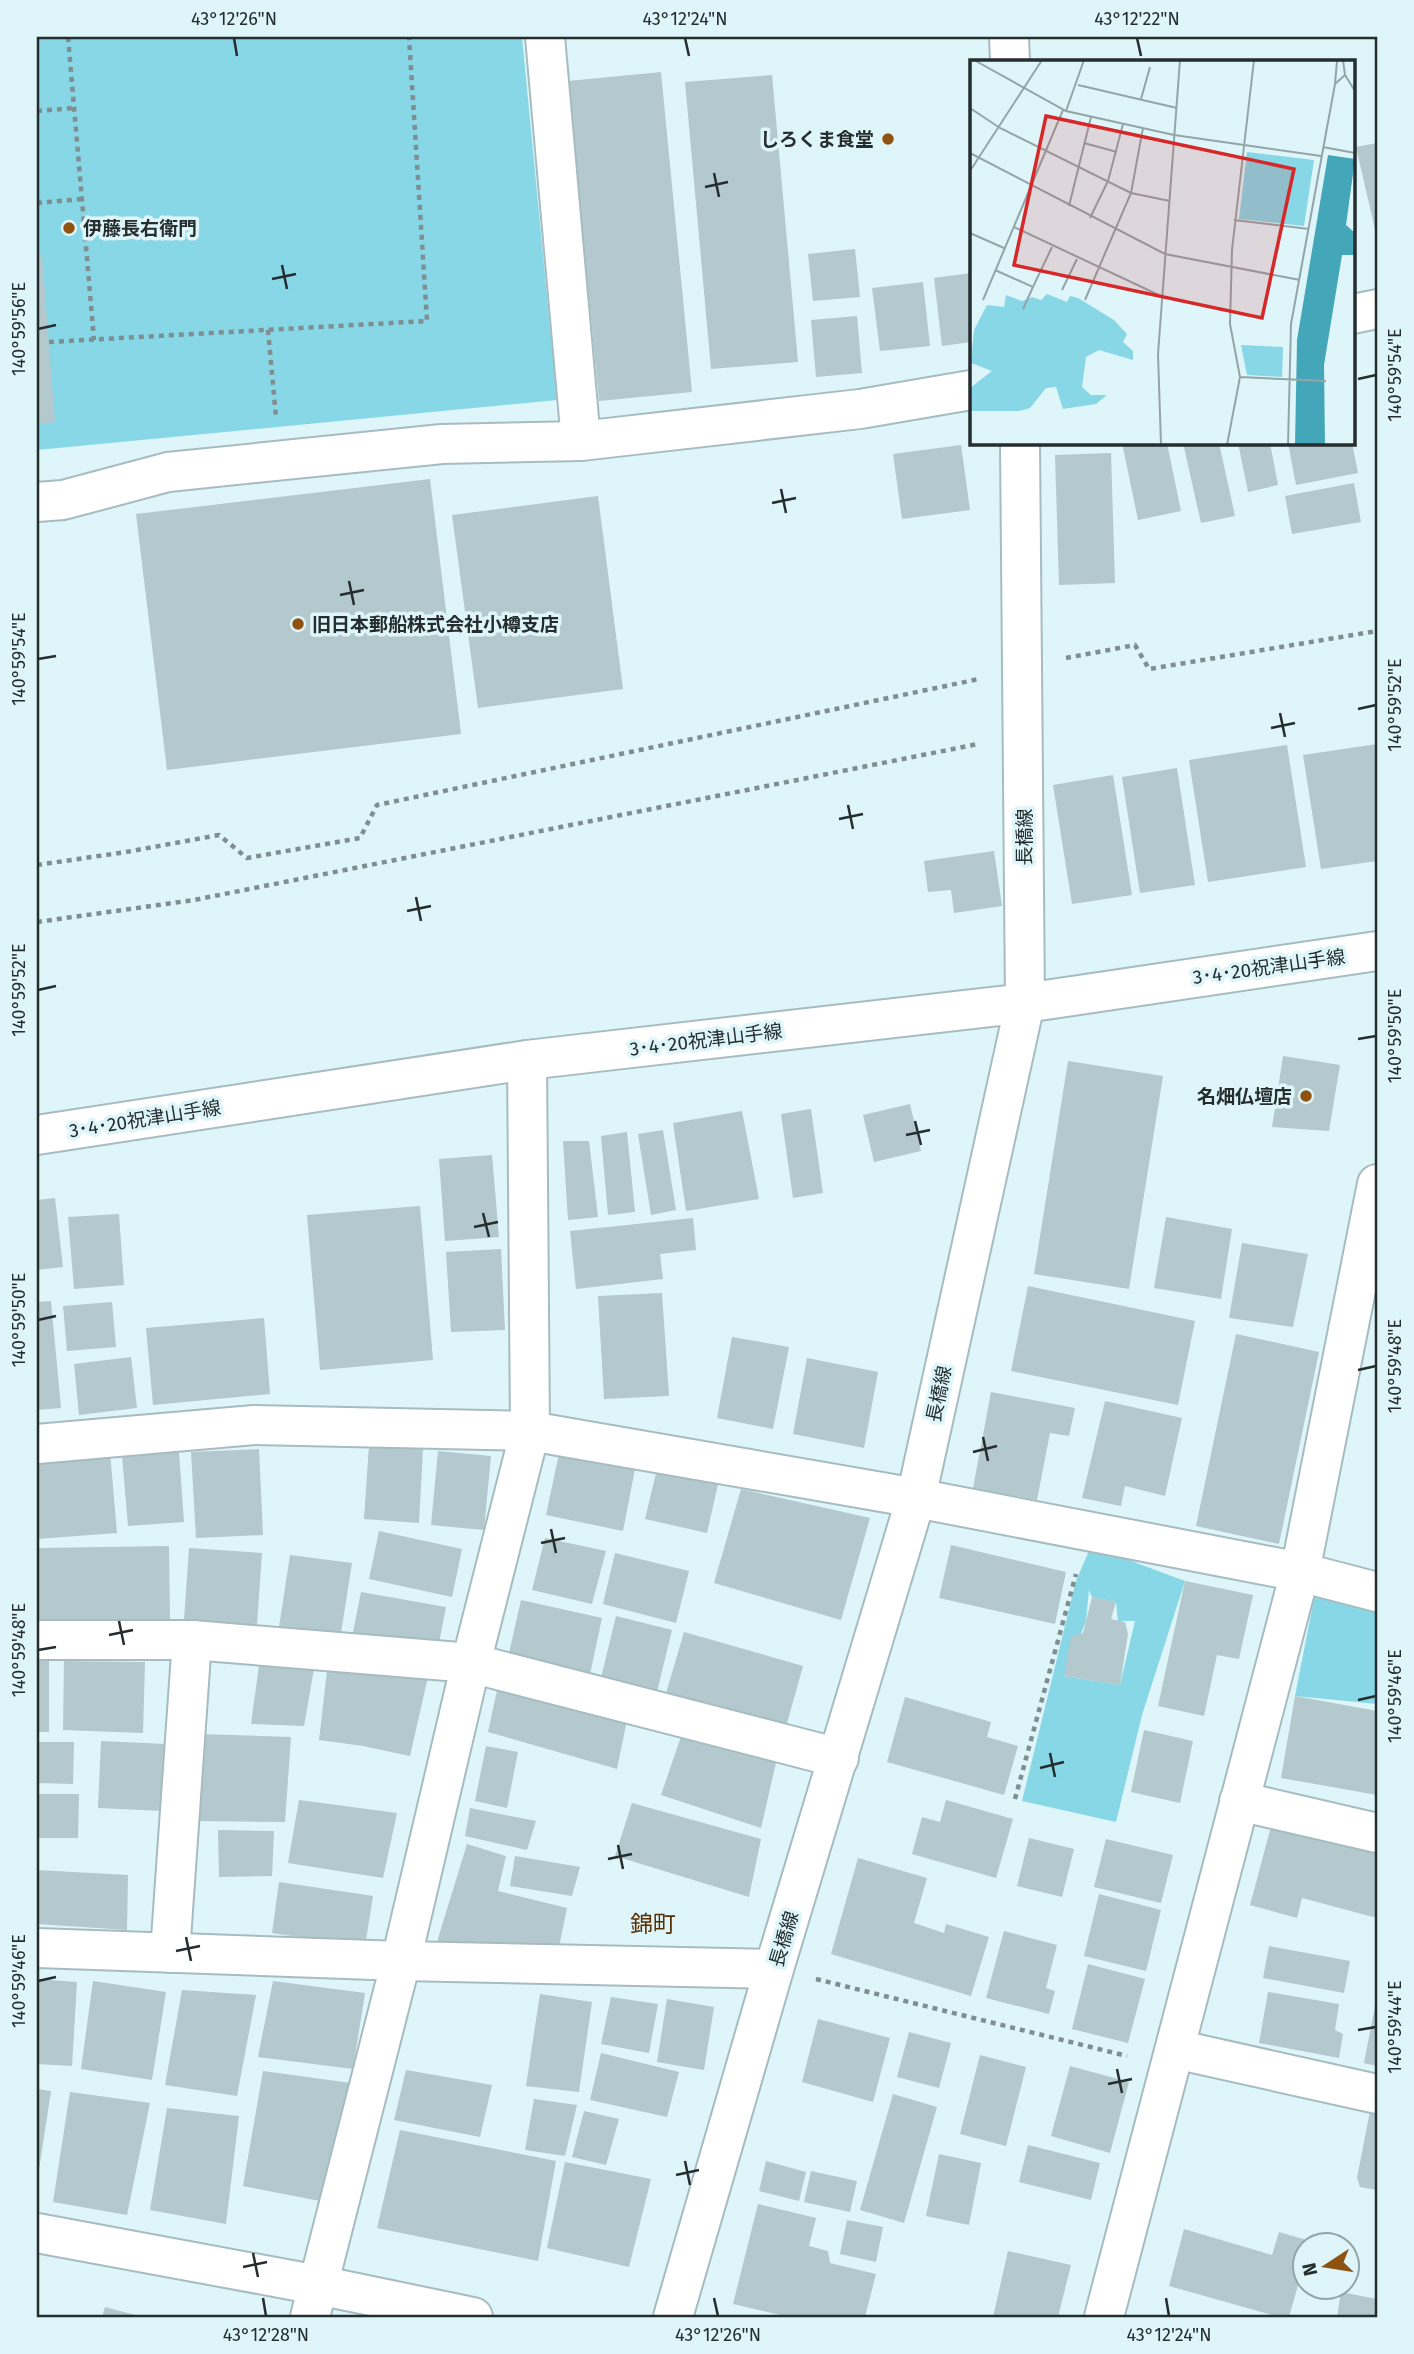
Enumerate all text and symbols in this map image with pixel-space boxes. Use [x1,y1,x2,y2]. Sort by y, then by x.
text: 43°12'26"N [191,8,277,30]
text: 43°12'24"N [643,8,727,30]
text: 43°12'22"N [1094,8,1180,30]
inset map [970,60,1354,444]
place label: しろくま食堂 [760,128,874,151]
marker: しろくま食堂 [880,131,896,147]
place label: 伊藤長右衛門 [83,217,197,240]
marker: 伊藤長右衛門 [61,220,77,236]
text: 140°59'56"E [8,282,30,376]
text: 140°59'54"E [1384,328,1406,422]
text: 140°59'54"E [8,612,30,706]
place label: 旧日本郵船株式会社小樽支店 [312,613,559,636]
marker: 旧日本郵船株式会社小樽支店 [290,616,306,632]
text: 140°59'52"E [1384,658,1406,752]
street label: 長橋線 [1013,808,1036,866]
text: 140°59'52"E [8,943,30,1037]
street label: 3･4･20祝津山手線 [1191,945,1347,989]
text: 140°59'50"E [1384,989,1406,1083]
street label: 3･4･20祝津山手線 [628,1019,784,1061]
place label: 名畑仏壇店 [1197,1085,1292,1108]
marker: 名畑仏壇店 [1298,1088,1314,1104]
street label: 3･4･20祝津山手線 [67,1096,223,1142]
text: 140°59'50"E [8,1273,30,1367]
text: 140°59'48"E [1384,1319,1406,1413]
street label: 長橋線 [922,1364,956,1424]
text: 140°59'48"E [8,1603,30,1697]
text: 140°59'46"E [1384,1649,1406,1743]
street label: 長橋線 [765,1908,803,1970]
district label: 錦町 [630,1910,676,1938]
text: 140°59'46"E [8,1934,30,2028]
text: 140°59'44"E [1384,1980,1406,2074]
north arrow [1292,2232,1362,2302]
text: N [1297,2261,1322,2278]
text: 43°12'28"N [223,2324,309,2346]
text: 43°12'26"N [675,2324,761,2346]
text: 43°12'24"N [1127,2324,1211,2346]

